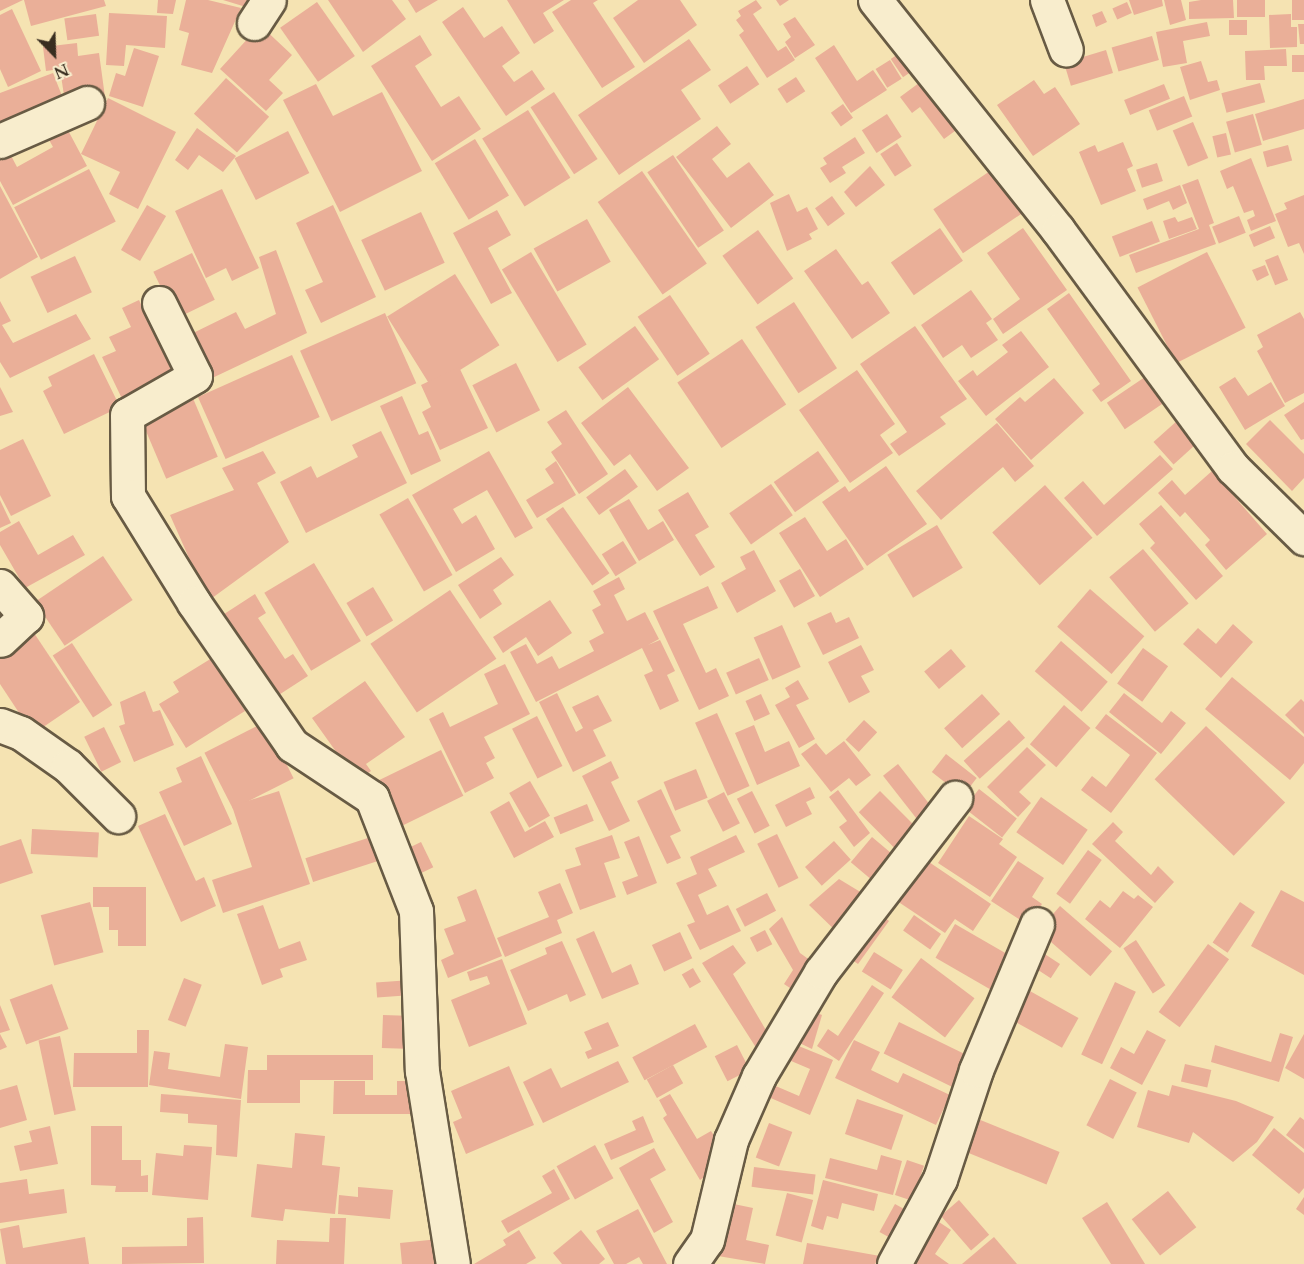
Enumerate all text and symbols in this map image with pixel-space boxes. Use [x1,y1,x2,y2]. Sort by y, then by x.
north arrow [24,24,84,84]
text: N [50,58,72,83]

